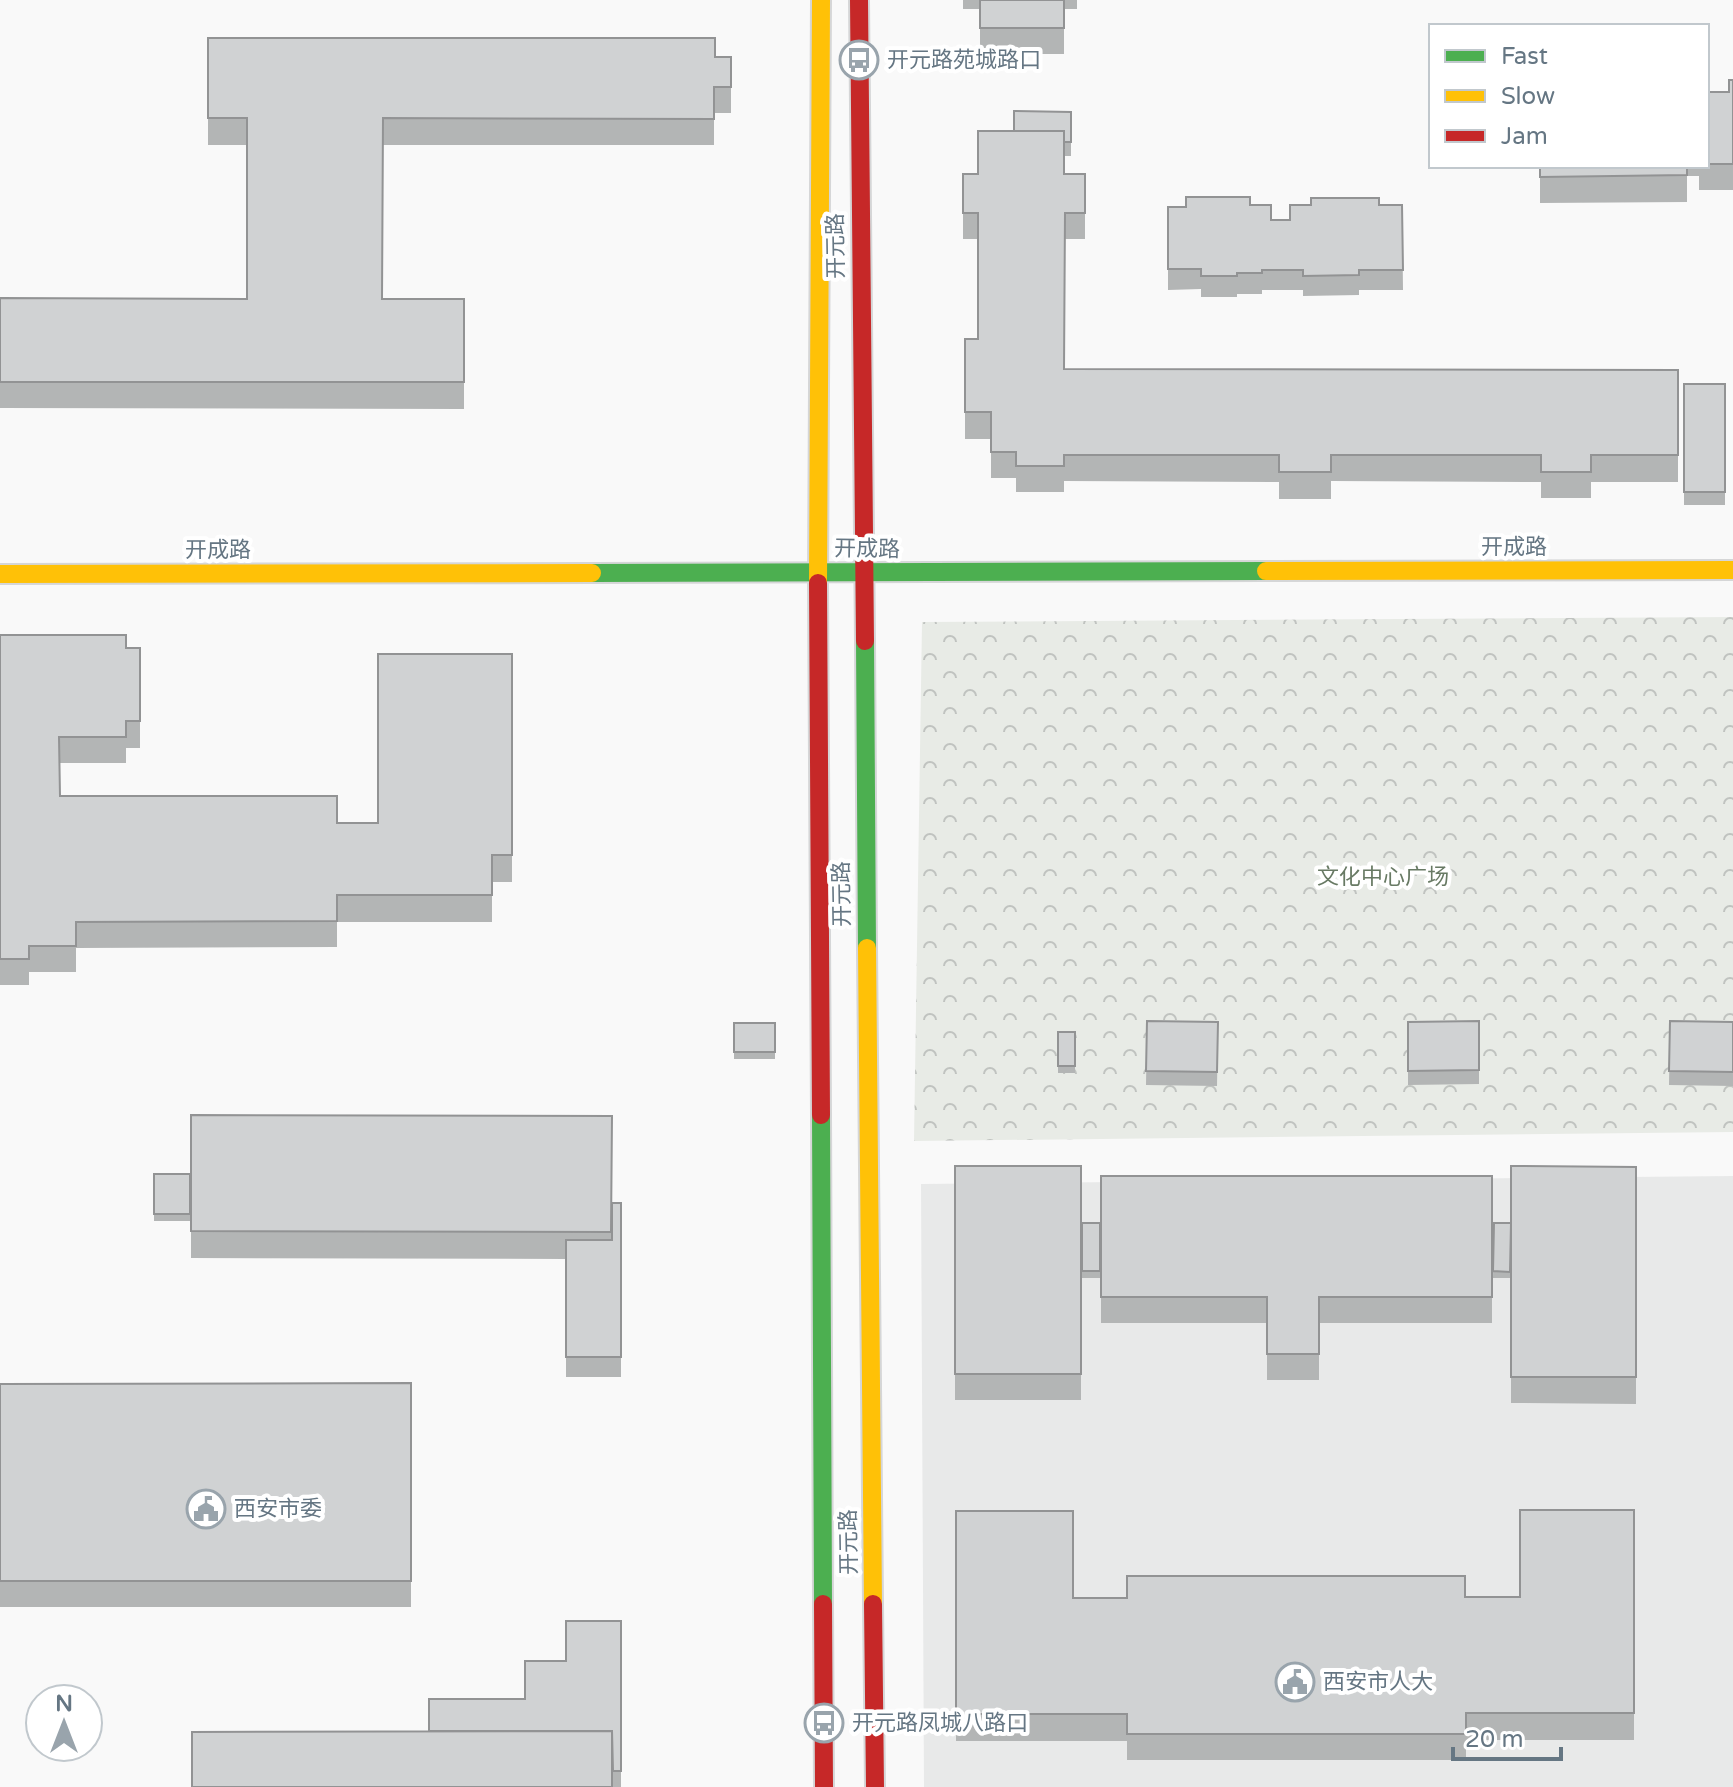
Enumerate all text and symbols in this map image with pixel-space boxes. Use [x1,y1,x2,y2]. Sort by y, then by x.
legend [1429,24,1709,168]
bus stop icon: 开元路苑城路口 [838,39,880,81]
text: Fast [1501,42,1548,71]
place label: 开元路苑城路口 [887,47,1041,73]
text: Slow [1501,82,1555,111]
text: Jam [1501,122,1548,151]
street label: 开元路 [822,213,850,279]
street label: 开成路 [1481,534,1547,560]
street label: 开成路 [834,535,900,563]
street label: 开成路 [185,537,251,563]
street label: 开元路 [828,861,856,927]
park label: 文化中心广场 [1317,864,1449,890]
public building icon: 西安市委 [185,1488,227,1530]
place label: 西安市委 [234,1496,322,1522]
street label: 开元路 [835,1509,863,1575]
public building icon: 西安市人大 [1274,1661,1316,1703]
place label: 西安市人大 [1323,1669,1433,1695]
north arrow [24,1683,104,1763]
text: N [55,1691,73,1717]
bus stop icon: 开元路凤城八路口 [803,1702,845,1744]
place label: 开元路凤城八路口 [852,1710,1028,1736]
scale bar [1453,1711,1561,1761]
text: 20 m [1465,1725,1523,1754]

